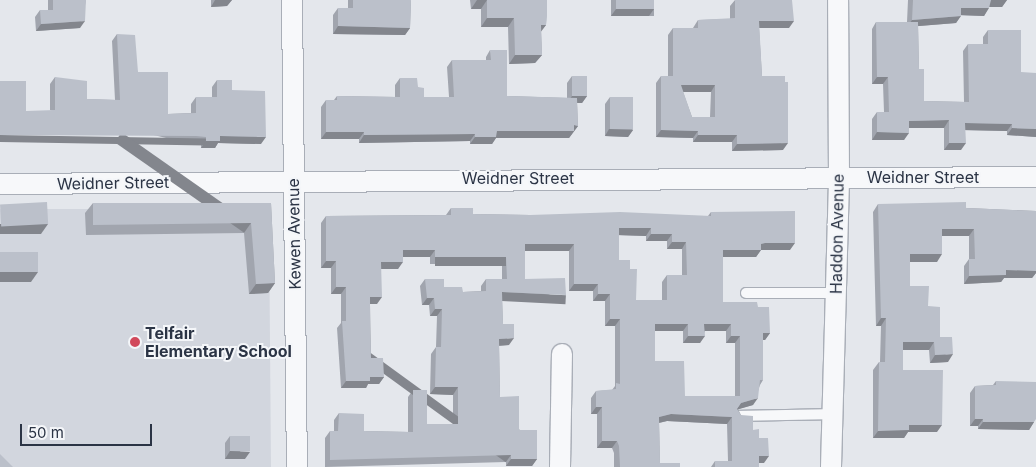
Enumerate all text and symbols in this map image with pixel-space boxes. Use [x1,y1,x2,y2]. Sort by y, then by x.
street label: Weidner Street [867,167,979,187]
street label: Weidner Street [462,168,574,188]
street label: Weidner Street [57,172,169,194]
street label: Haddon Avenue [826,174,848,294]
street label: Kewen Avenue [283,178,305,290]
place label: Telfair Elementary School [145,323,292,361]
marker: Telfair Elementary School [129,336,141,348]
scale bar [22,414,155,446]
text: 50 m [28,423,64,442]

